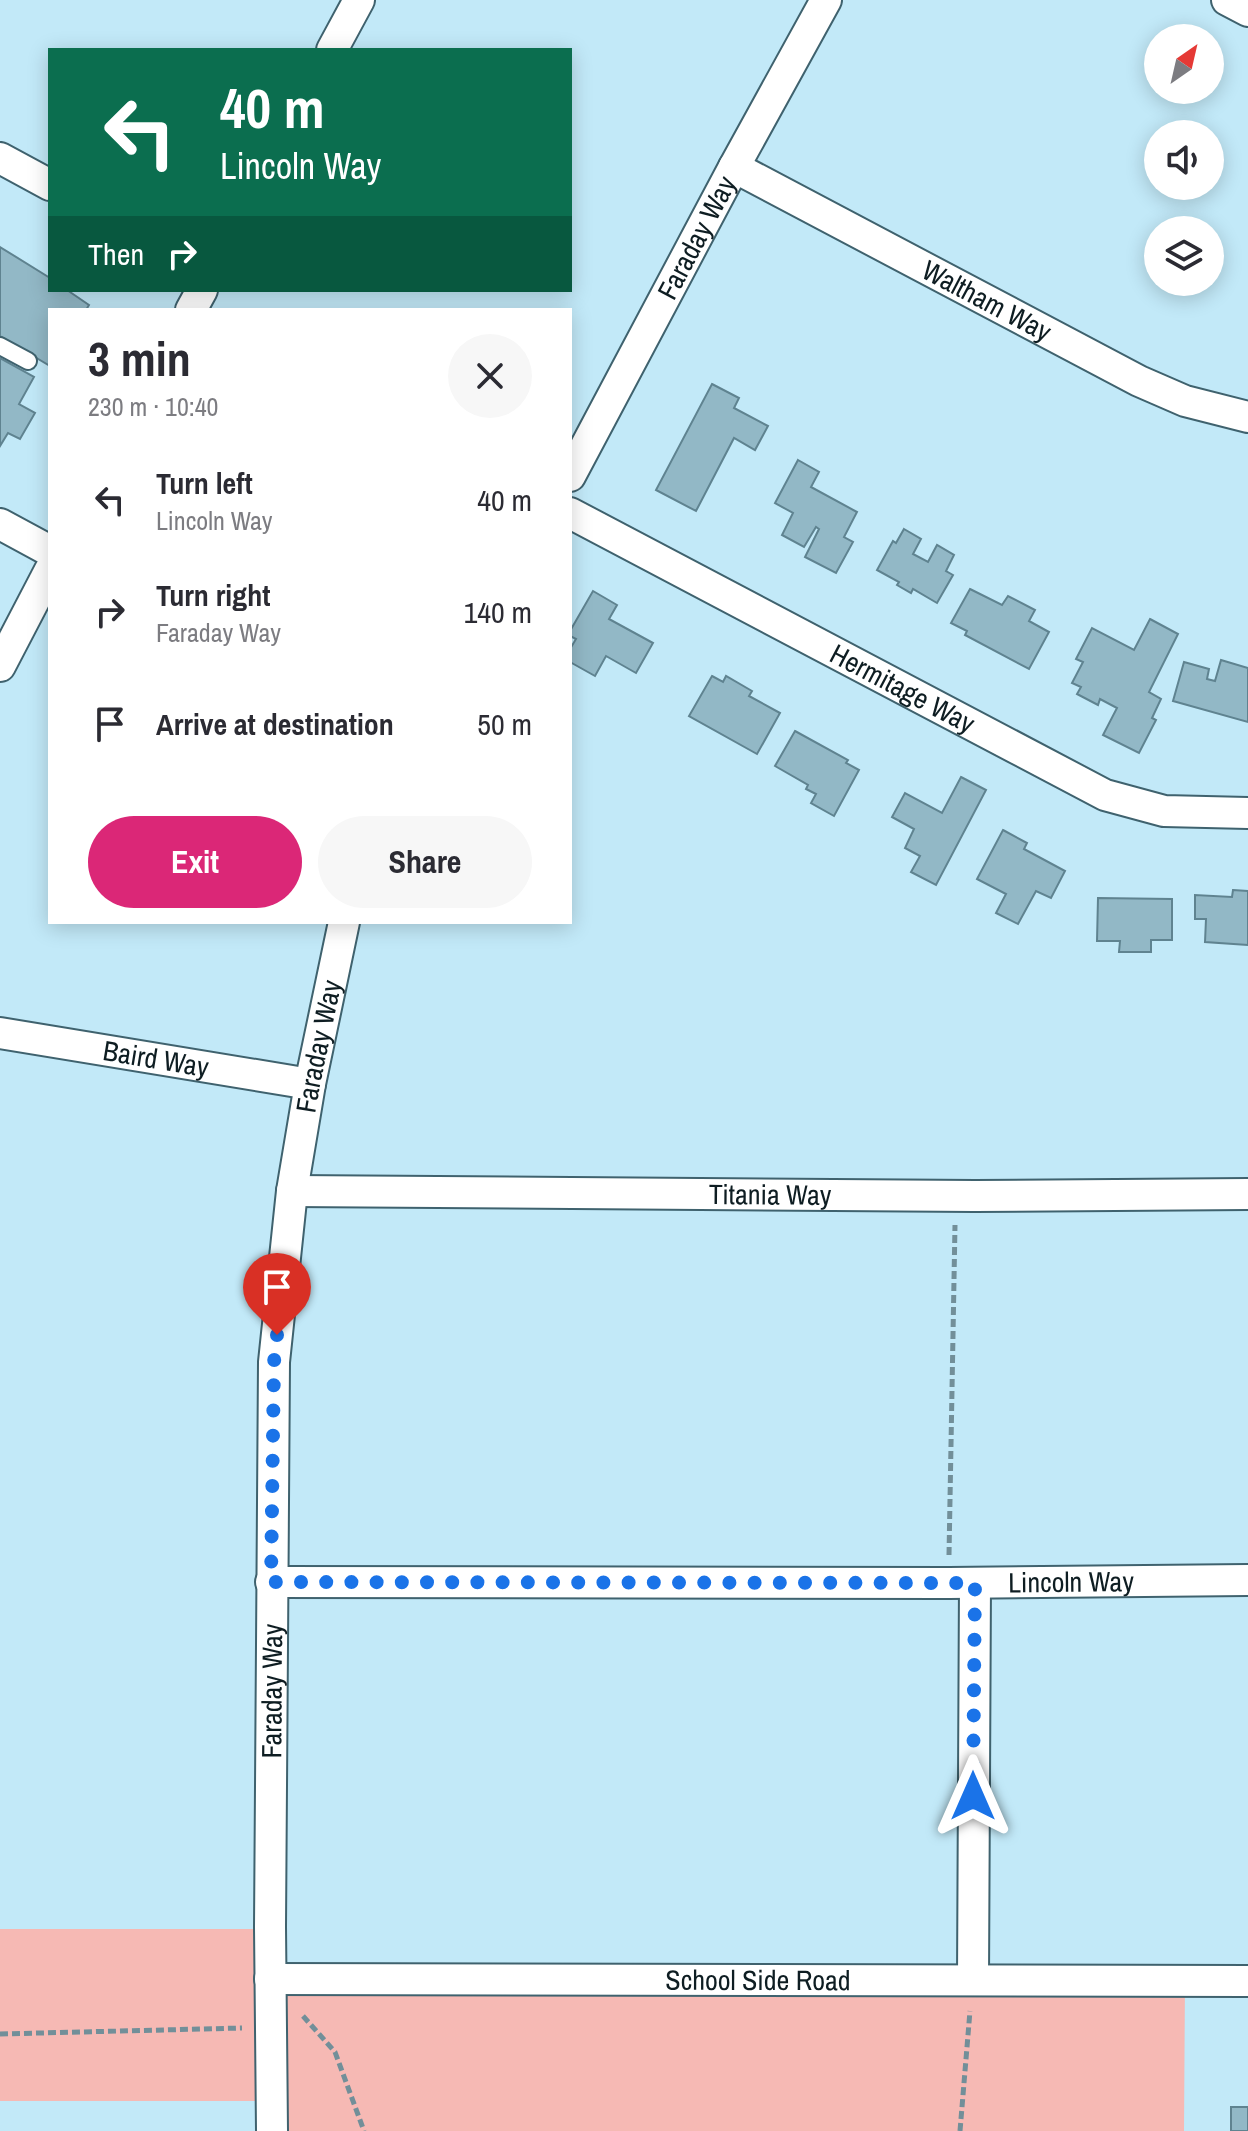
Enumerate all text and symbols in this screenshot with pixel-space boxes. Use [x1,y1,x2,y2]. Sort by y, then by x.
north arrow [1144,24,1224,104]
map controls [1144,24,1224,296]
text: 40 m [220,70,325,145]
icon: left [88,80,192,184]
button: sound [1144,120,1224,200]
text: Lincoln Way [220,142,381,190]
street label: Faraday Way [648,169,745,306]
button: layers [1144,216,1224,296]
icon: right [160,232,204,276]
text: Then [88,234,144,274]
street label: Waltham Way [916,251,1059,351]
text: 3 min [88,326,191,391]
button: close [448,334,532,418]
text: 230 m · 10:40 [88,389,218,424]
text: Turn left [156,463,253,503]
icon: left [88,478,132,522]
text: 40 m [477,480,532,520]
text: Lincoln Way [156,503,273,538]
text: Turn right [156,575,270,615]
icon: right [88,590,132,634]
text: 140 m [464,592,532,632]
text: Faraday Way [156,615,281,650]
street label: Hermitage Way [824,635,982,742]
icon: arrive [88,702,132,746]
text: Arrive at destination [156,704,394,744]
text: 50 m [477,704,532,744]
button: Exit [88,816,302,908]
button: Share [318,816,532,908]
street label: Faraday Way [286,976,350,1116]
street label: Baird Way [100,1031,212,1086]
street label: Titania Way [709,1175,832,1214]
pin [243,1253,311,1335]
icon: arrive [255,1265,299,1309]
street label: Lincoln Way [1008,1562,1135,1601]
street label: Faraday Way [252,1623,291,1758]
position arrow [931,1754,1015,1838]
street label: School Side Road [665,1961,851,1999]

